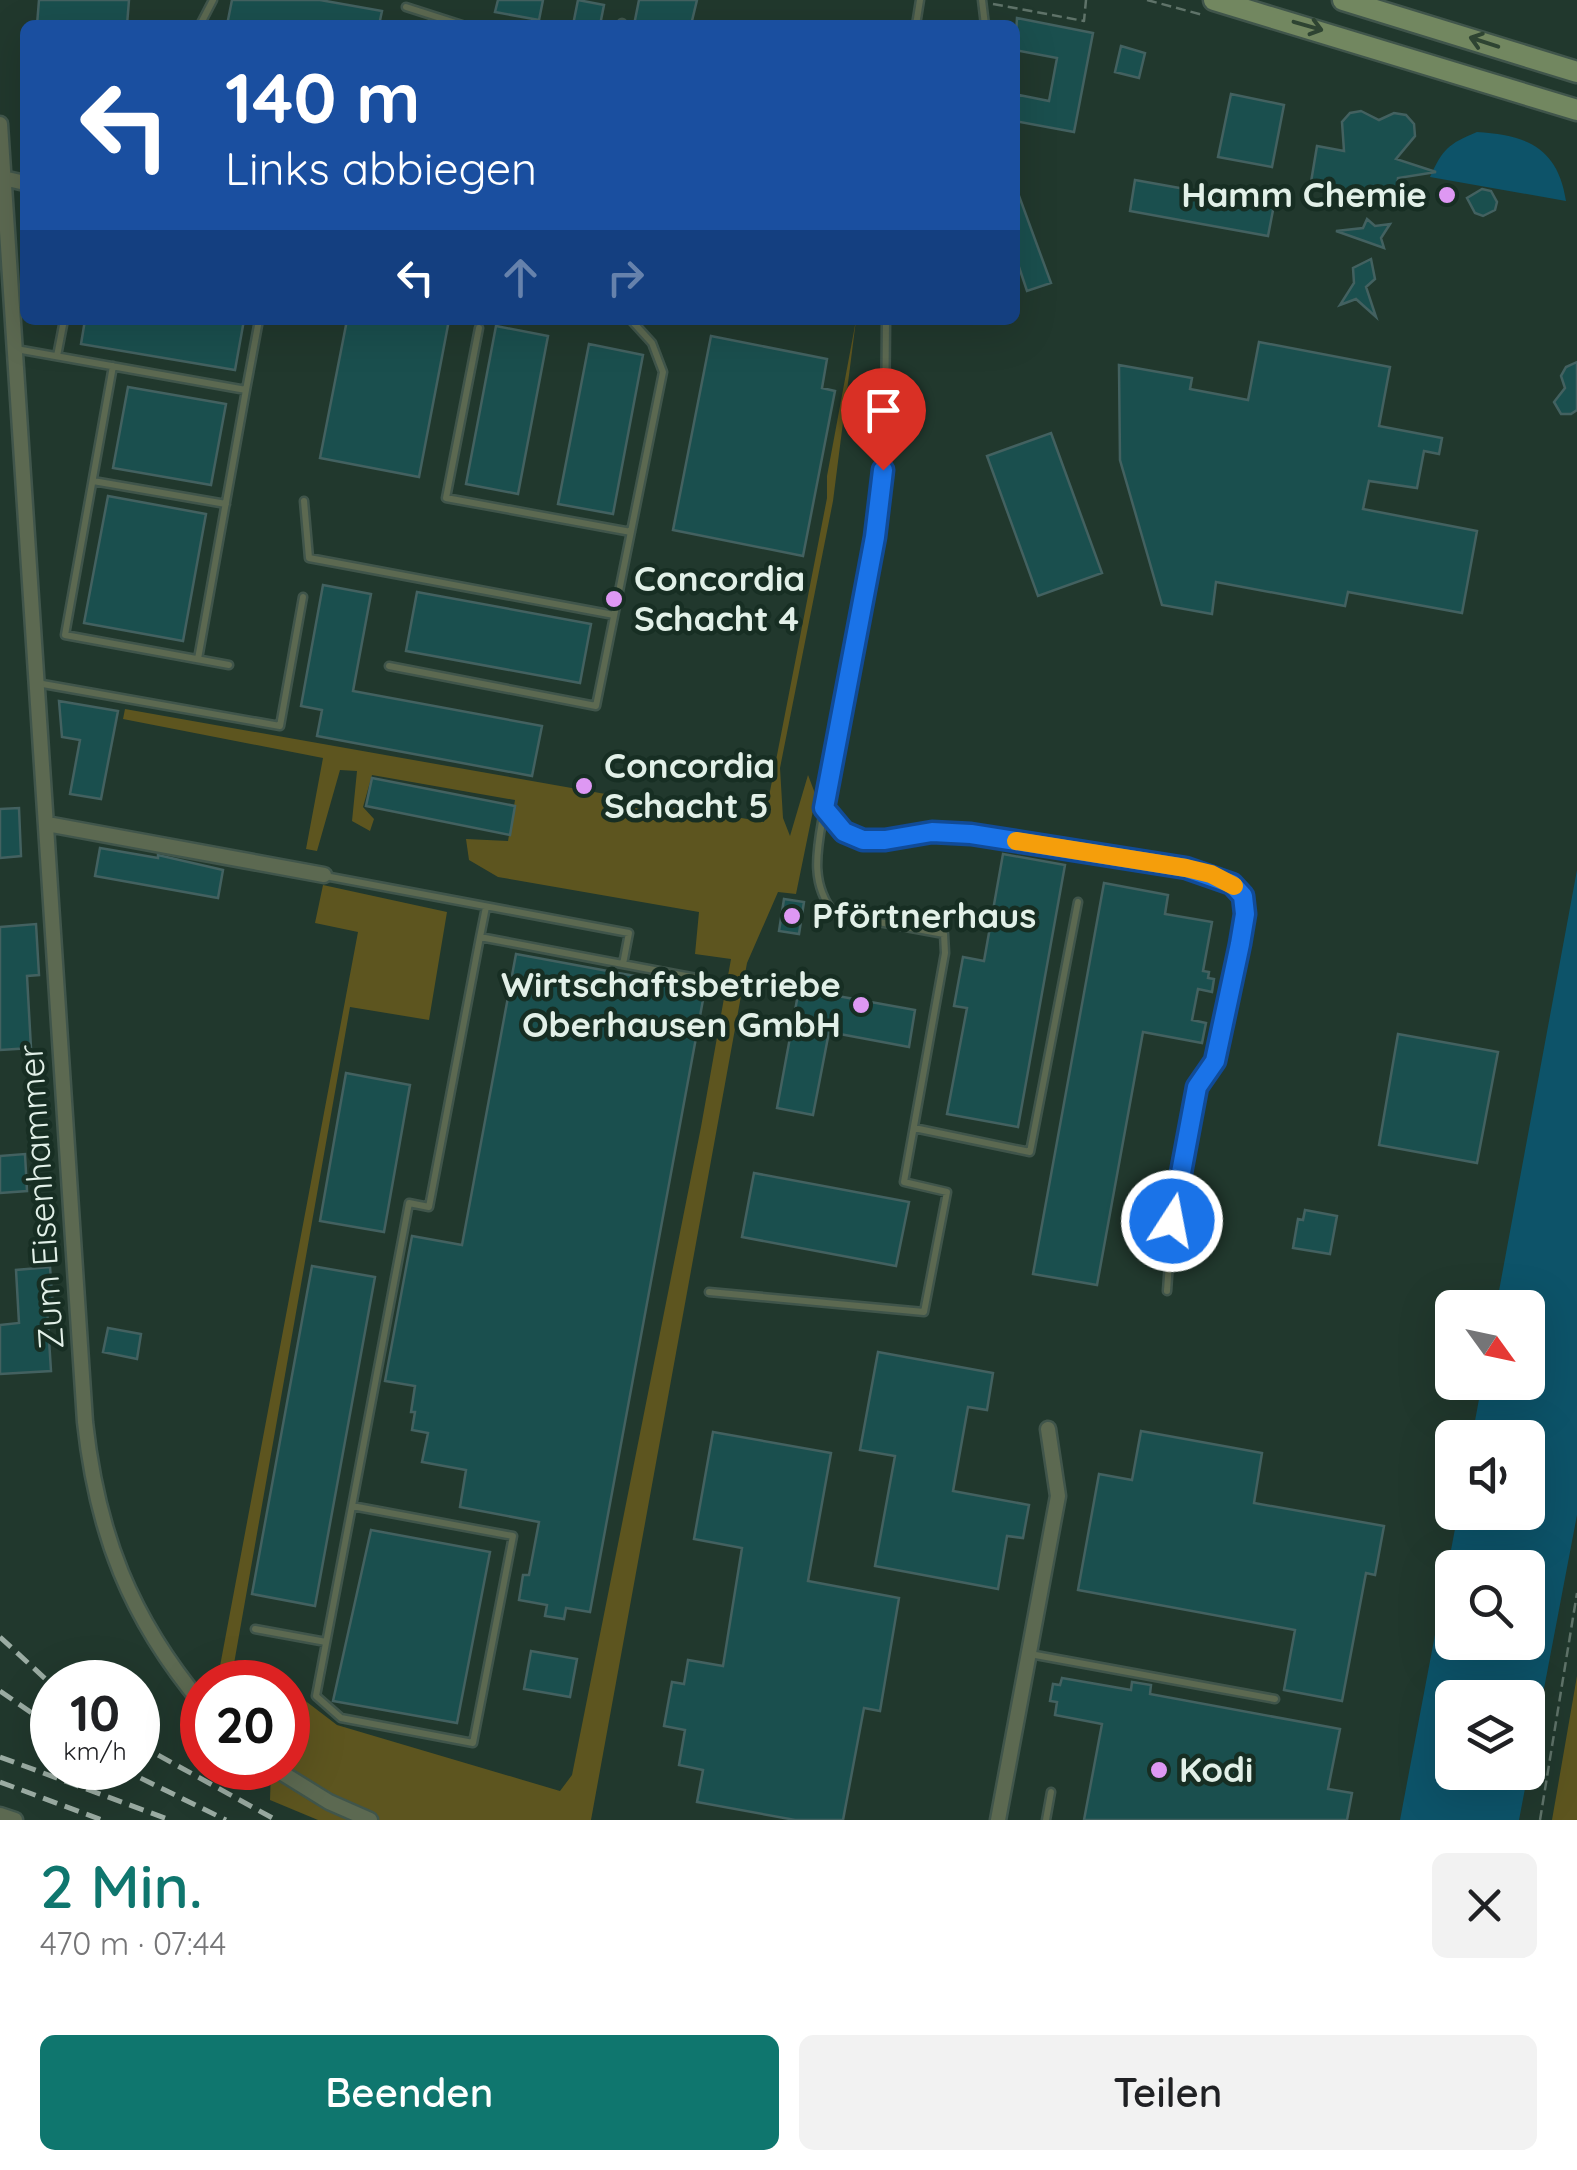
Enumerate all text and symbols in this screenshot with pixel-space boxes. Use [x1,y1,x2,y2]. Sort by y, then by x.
one-way arrow [1292,18,1323,37]
one-way arrow [1469,32,1500,50]
text: 140 m [225,53,421,141]
icon: left [60,60,190,190]
text: Links abbiegen [225,140,537,196]
place label: Hamm Chemie [1181,172,1427,216]
marker: Hamm Chemie [1436,184,1458,206]
icon: left [388,250,443,305]
icon: ahead [493,250,548,305]
icon: right [598,250,653,305]
pin [841,368,926,471]
icon: arrive [856,383,911,438]
place label: Concordia Schacht 4 [634,556,805,640]
marker: Concordia Schacht 4 [603,588,625,610]
place label: Concordia Schacht 5 [604,743,775,827]
marker: Concordia Schacht 5 [573,775,595,797]
place label: Pförtnerhaus [812,893,1036,937]
marker: Pförtnerhaus [781,905,803,927]
place label: Wirtschaftsbetriebe Oberhausen GmbH [501,962,841,1046]
marker: Wirtschaftsbetriebe Oberhausen GmbH [850,994,872,1016]
street label: Zum Eisenhammer [7,1043,73,1351]
position arrow [1120,1169,1224,1273]
north arrow [1435,1290,1545,1400]
map controls [1435,1290,1545,1790]
button: sound [1435,1420,1545,1530]
button: search [1435,1550,1545,1660]
speed limit sign: 20 [180,1660,310,1790]
button: layers [1435,1680,1545,1790]
text: 10 [70,1681,120,1744]
text: km/h [63,1735,127,1766]
place label: Kodi [1179,1747,1253,1791]
marker: Kodi [1148,1759,1170,1781]
text: 2 Min. [40,1848,203,1923]
button: close [1432,1853,1537,1958]
text: 470 m · 07:44 [40,1923,226,1963]
button: Beenden [40,2035,779,2150]
button: Teilen [799,2035,1537,2150]

